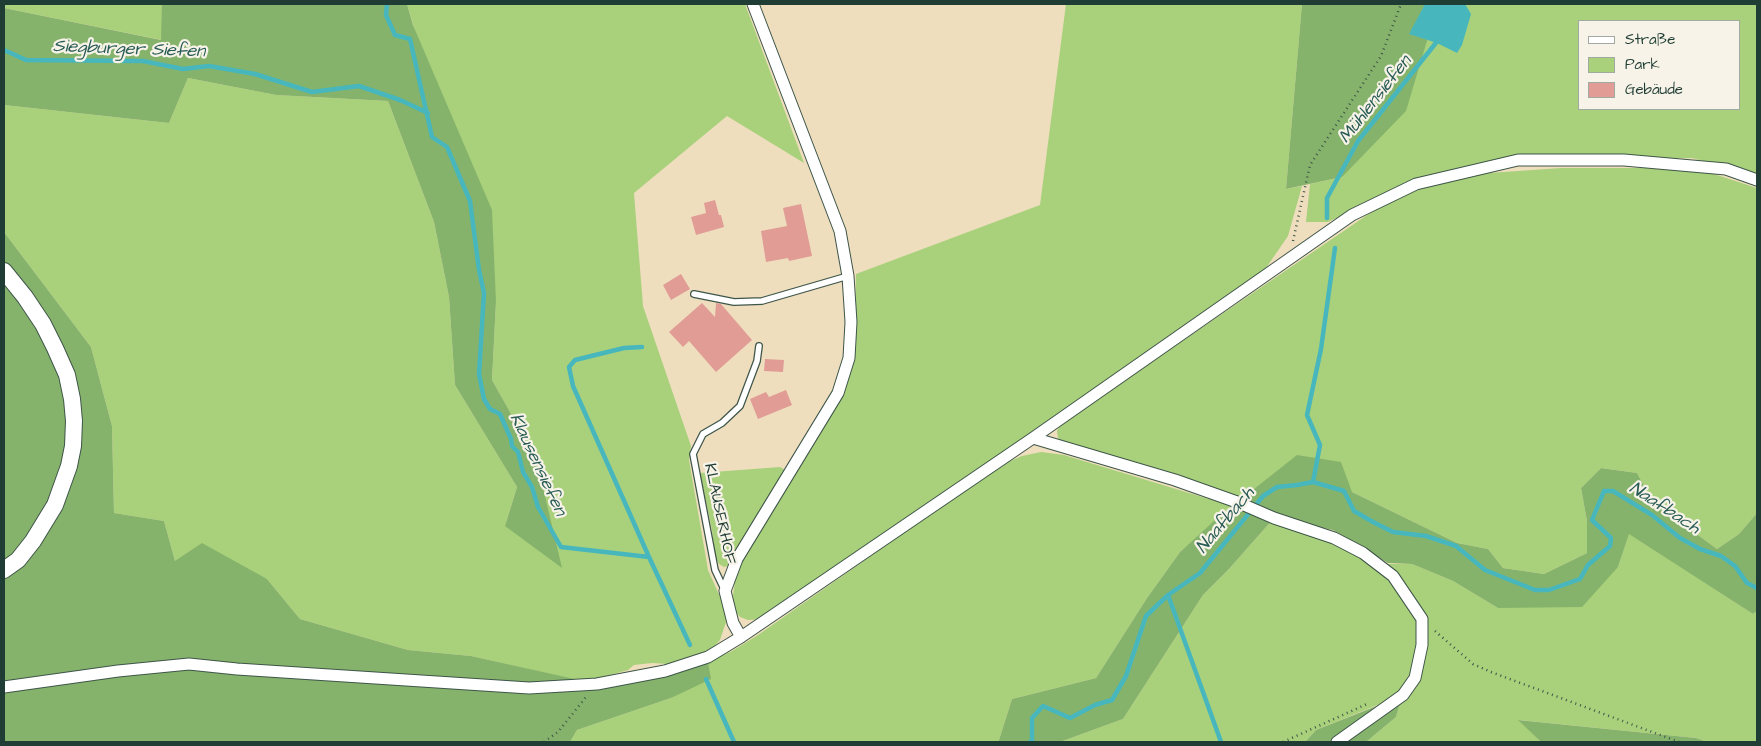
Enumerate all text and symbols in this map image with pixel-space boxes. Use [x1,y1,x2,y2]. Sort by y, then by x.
legend [1578,20,1741,110]
text: Straße [1625,29,1675,50]
water label: Siegburger Siefen [53,37,205,63]
water label: Mühlensiefen [1335,52,1417,148]
text: Park [1625,54,1660,75]
text: Gebäude [1625,79,1683,100]
water label: Klausensiefen [504,410,570,520]
street label: KLAUSERHOF [699,462,739,566]
water label: Naafbach [1625,478,1703,540]
water label: Naafbach [1192,483,1260,559]

